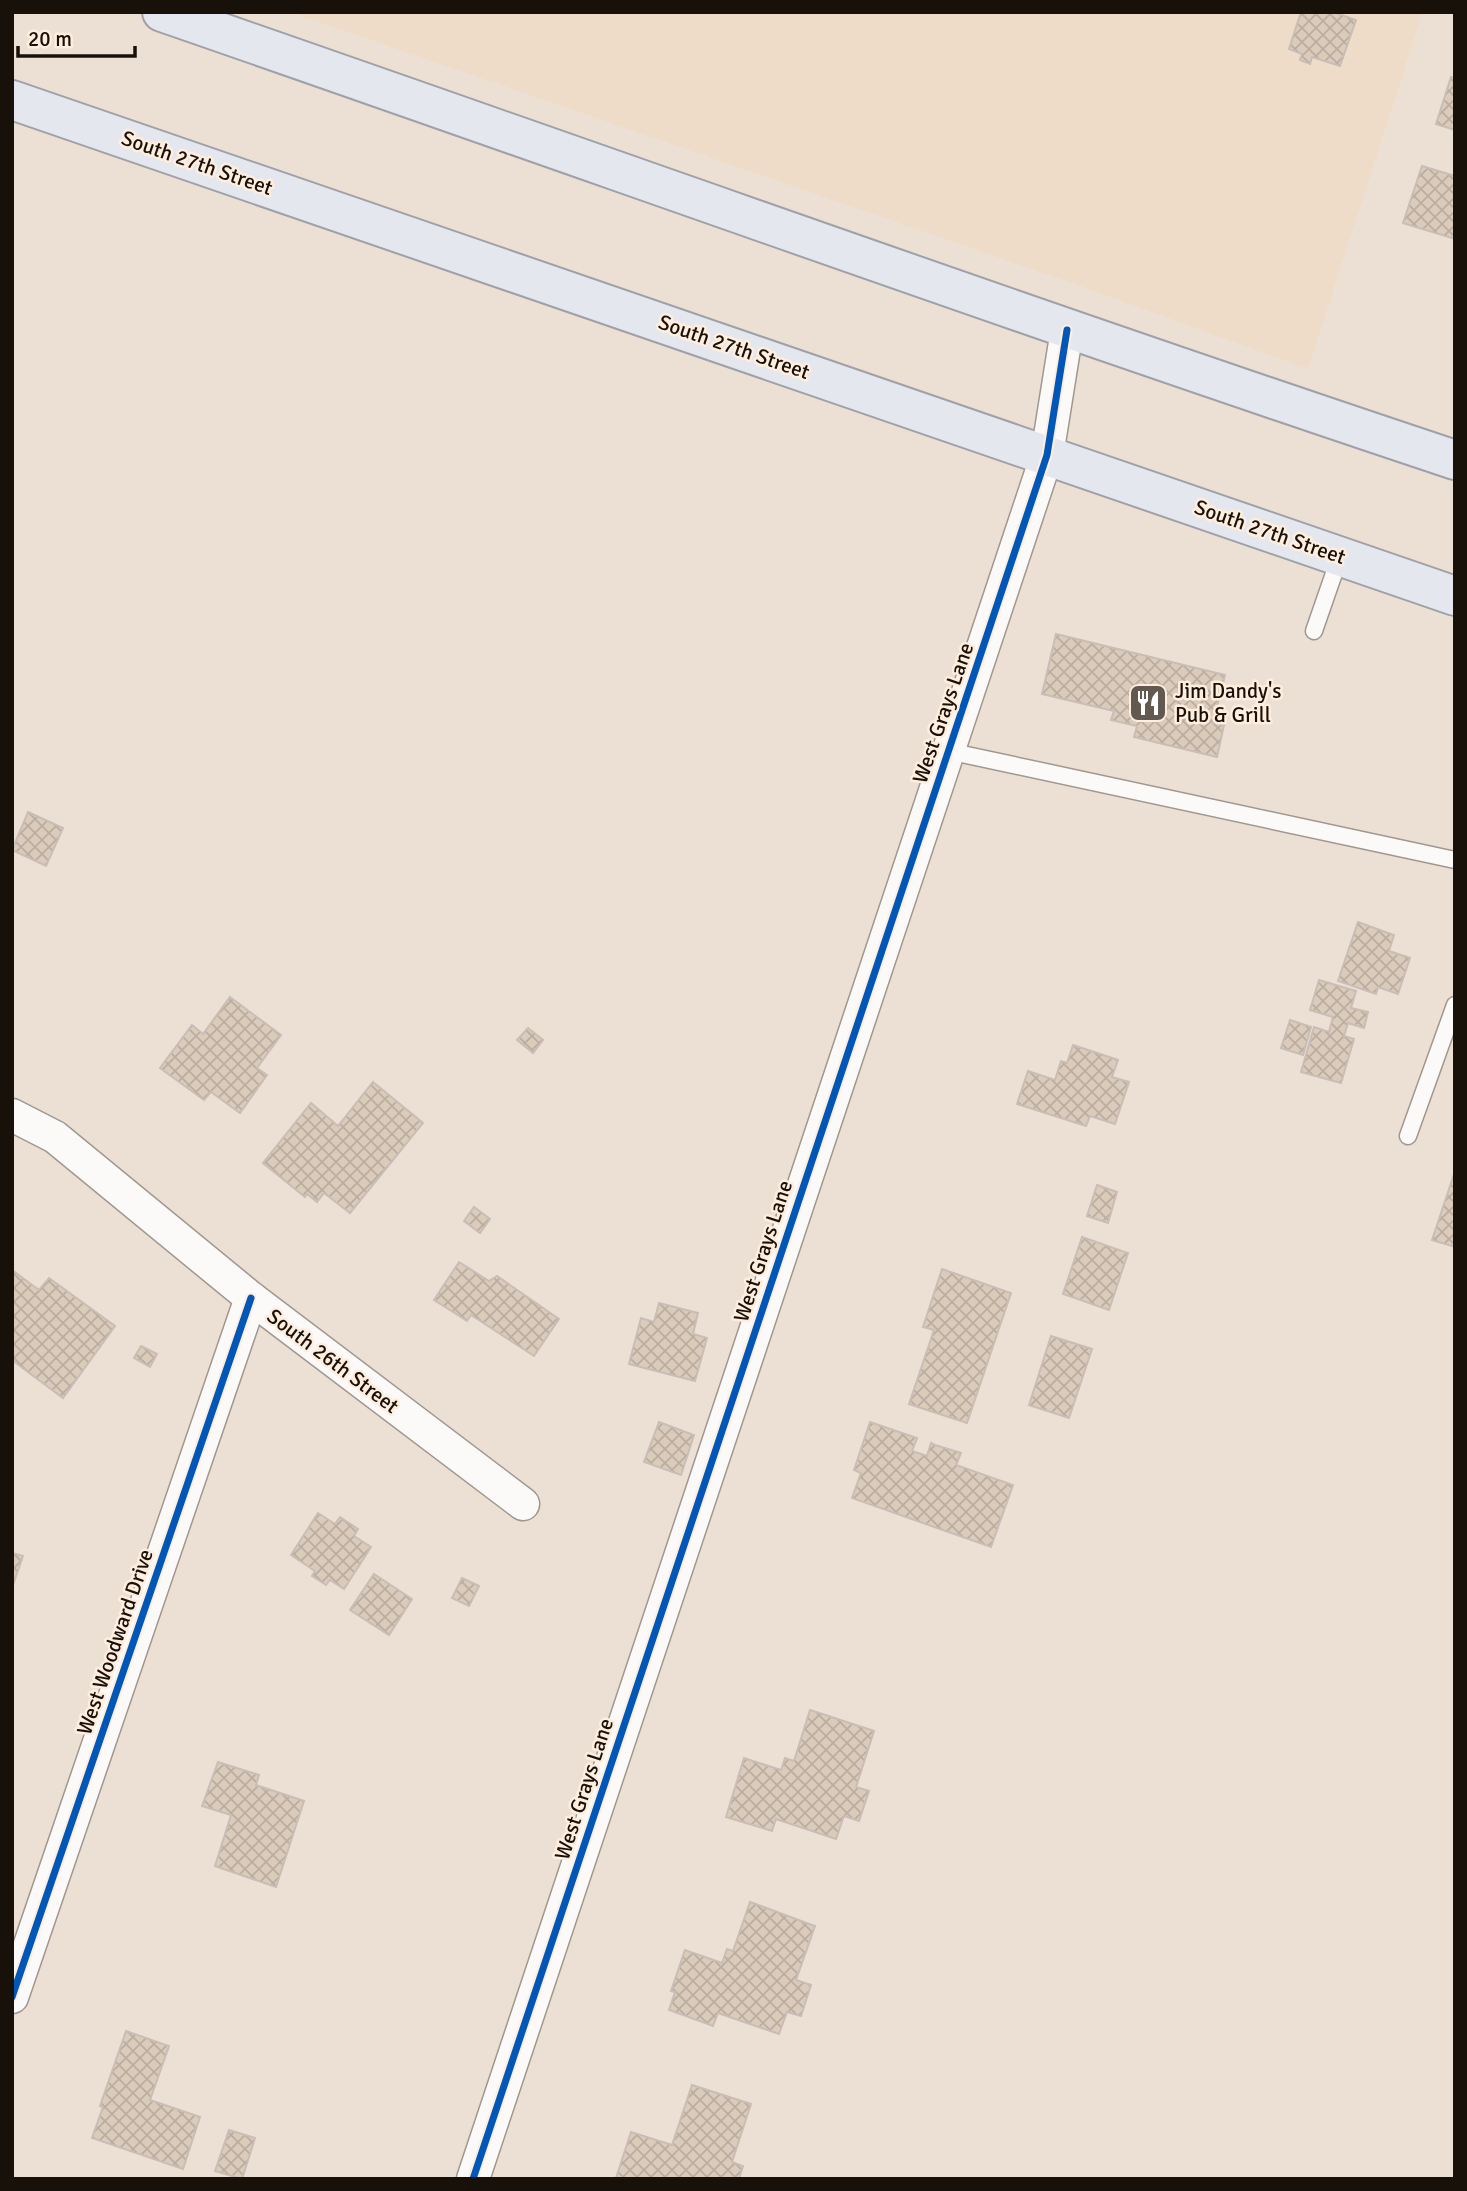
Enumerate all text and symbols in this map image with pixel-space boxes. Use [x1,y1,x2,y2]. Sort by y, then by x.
scale bar [18,14,135,58]
text: 20 m [28,26,72,52]
street label: South 27th Street [118,125,276,201]
street label: South 27th Street [655,309,813,385]
street label: South 27th Street [1191,494,1349,570]
street label: West Grays Lane [907,639,979,787]
place label: Jim Dandy's Pub & Grill [1175,678,1281,728]
restaurant icon: Jim Dandy's Pub & Grill [1127,682,1169,724]
street label: West Grays Lane [728,1177,798,1325]
street label: South 26th Street [262,1303,404,1419]
street label: West Woodward Drive [71,1546,159,1738]
street label: West Grays Lane [549,1715,619,1863]

